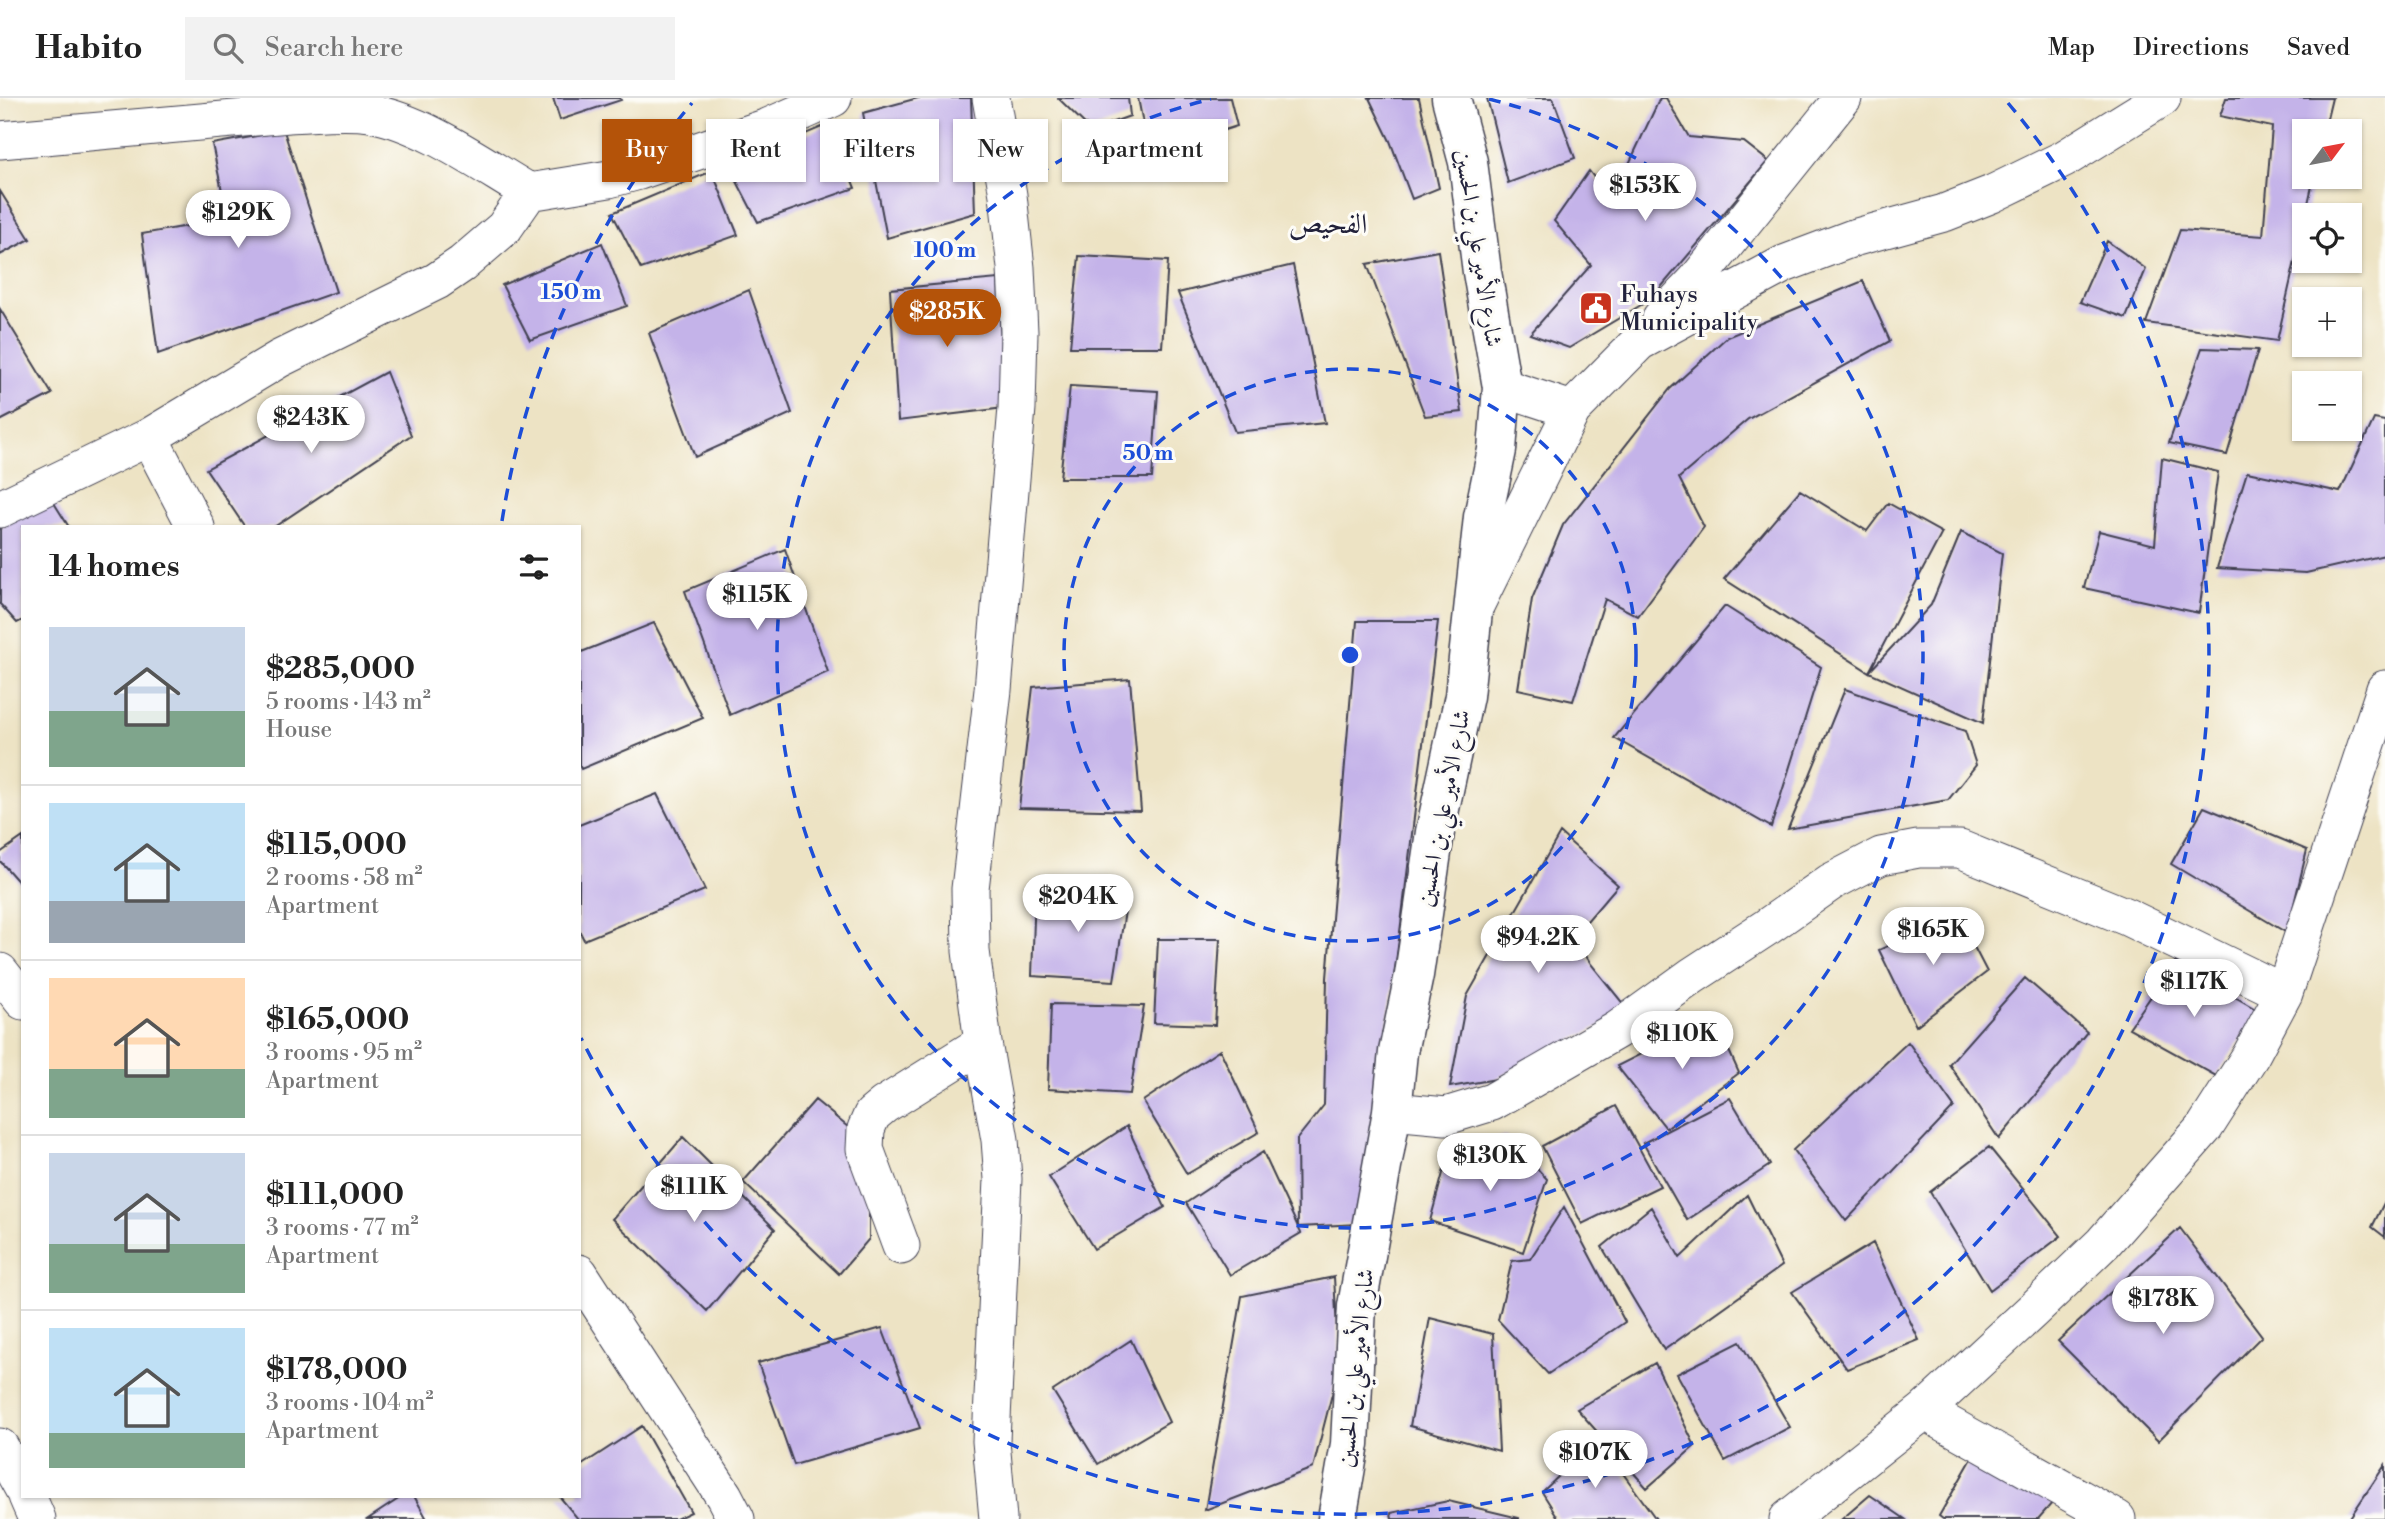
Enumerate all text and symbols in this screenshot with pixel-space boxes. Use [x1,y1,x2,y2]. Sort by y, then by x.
search box [185,17,675,80]
text: Habito [35,28,143,69]
icon: search [209,29,247,67]
text: Search here [265,32,404,64]
text: Map [2048,33,2095,63]
text: Directions [2133,33,2249,63]
text: Saved [2287,33,2350,63]
chip: Buy [602,119,692,182]
chip: Rent [706,119,806,182]
chip: Filters [820,119,939,182]
chip: New [953,119,1048,182]
chip: Apartment [1062,119,1228,182]
north arrow [2292,119,2362,189]
map controls [2292,119,2362,441]
street label: شارع الأمير علي بن الحسين [1441,147,1510,350]
pin: $153K [1596,164,1694,223]
text: $153K [1609,172,1681,200]
pin: $129K [189,190,287,250]
text: $129K [202,199,274,227]
button: locate [2292,203,2362,273]
district label: الفحيص [1289,207,1367,242]
text: 100 m [914,238,976,264]
text: 150 m [541,280,601,306]
place label: Fuhays Municipality [1620,280,1758,338]
button: + [2292,287,2362,357]
pin: $285K [898,289,996,349]
public building icon: Fuhays Municipality [1577,289,1615,327]
text: $285K [909,298,985,326]
button: − [2292,371,2362,441]
pin: $243K [262,396,360,455]
text: $243K [273,404,349,432]
text: 50 m [1123,441,1173,467]
text: 14 homes [49,548,180,586]
icon: filters [515,548,553,586]
pin: $115K [708,573,806,632]
text: $115K [722,581,792,609]
centre of rings [1338,643,1362,667]
text: $285,000 [266,650,415,688]
icon: home [105,655,189,739]
text: 5 rooms · 143 m² [266,688,431,716]
street label: شارع الأمير علي بن الحسين [1408,707,1485,911]
text: House [266,716,332,744]
text: $115,000 [266,826,407,864]
icon: home [105,831,189,915]
text: 2 rooms · 58 m² [266,864,423,892]
pin: $204K [1029,874,1127,934]
text: $204K [1039,883,1117,911]
text: Apartment [266,892,379,920]
pin: $165K [1884,908,1982,967]
pin: $94.2K [1481,916,1595,975]
text: $165K [1897,916,1969,944]
text: $94.2K [1497,924,1579,952]
pin: $117K [2145,960,2243,1019]
text: $117K [2160,968,2228,996]
text: $165,000 [266,1001,409,1039]
icon: home [105,1006,189,1090]
pin: $110K [1633,1012,1731,1071]
text: $110K [1646,1020,1718,1048]
text: 3 rooms · 95 m² [266,1039,422,1067]
text: Apartment [266,1067,379,1095]
pin: $130K [1441,1134,1539,1193]
text: $130K [1453,1142,1527,1170]
pin: $111K [645,1164,743,1224]
text: $111K [661,1173,727,1201]
text: $111,000 [266,1176,404,1214]
icon: home [105,1181,189,1265]
text: 3 rooms · 77 m² [266,1214,419,1242]
text: Apartment [266,1242,379,1270]
street label: شارع الأمير علي بن الحسين [1329,1267,1388,1470]
pin: $178K [2114,1276,2212,1336]
text: $178K [2128,1285,2198,1313]
text: $178,000 [266,1351,408,1389]
icon: home [105,1356,189,1440]
text: 3 rooms · 104 m² [266,1389,434,1417]
text: Apartment [266,1417,379,1445]
pin: $107K [1546,1430,1644,1490]
text: $107K [1559,1439,1631,1467]

